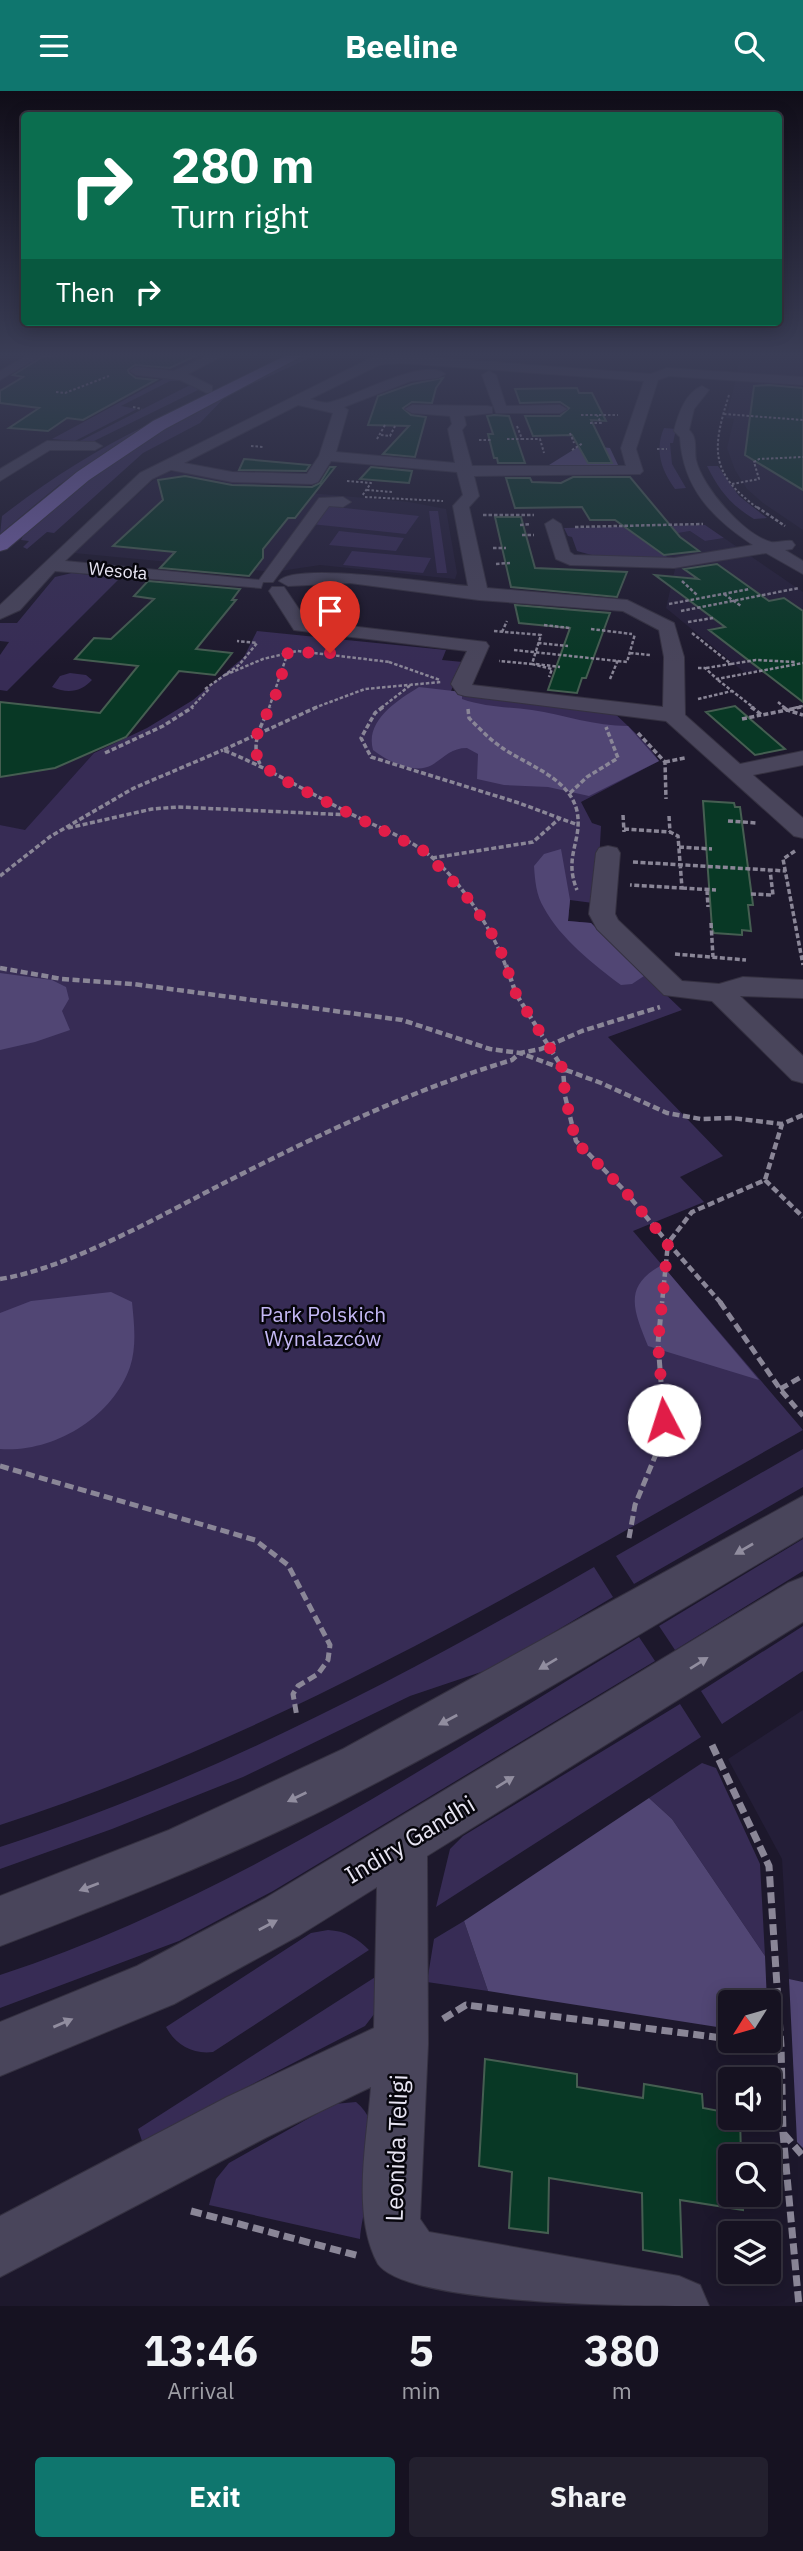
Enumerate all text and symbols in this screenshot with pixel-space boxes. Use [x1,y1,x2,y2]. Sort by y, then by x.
text: Beeline [345,25,458,67]
icon: menu [35,27,73,65]
icon: search [730,27,768,65]
text: 280 m [171,133,315,196]
icon: right [56,140,147,231]
text: Turn right [171,195,309,237]
icon: right [129,273,167,311]
text: Then [56,275,115,309]
street label: Wesoła [88,556,149,585]
pin [300,581,360,653]
icon: arrive [311,592,349,630]
park label: Park Polskich Wynalazców [260,1300,386,1352]
position arrow [627,1383,701,1457]
one-way arrow [734,1543,754,1555]
one-way arrow [689,1656,708,1669]
one-way arrow [538,1658,557,1670]
one-way arrow [438,1714,458,1725]
one-way arrow [495,1776,514,1788]
street label: Indiry Gandhi [338,1788,481,1891]
one-way arrow [287,1791,307,1802]
one-way arrow [78,1882,99,1893]
one-way arrow [258,1919,278,1930]
north arrow [718,1990,780,2053]
map controls [718,1990,781,2284]
one-way arrow [53,2018,74,2029]
button: sound [718,2067,781,2130]
street label: Leonida Teligi [377,2074,415,2222]
button: search [718,2144,781,2207]
button: layers [718,2221,781,2284]
text: 13:46 [143,2323,258,2378]
text: 5 [408,2323,434,2378]
text: 380 [584,2323,660,2378]
text: Arrival [167,2375,234,2405]
text: min [402,2375,440,2405]
text: m [612,2375,632,2405]
button: Exit [35,2457,395,2537]
button: Share [409,2457,768,2537]

